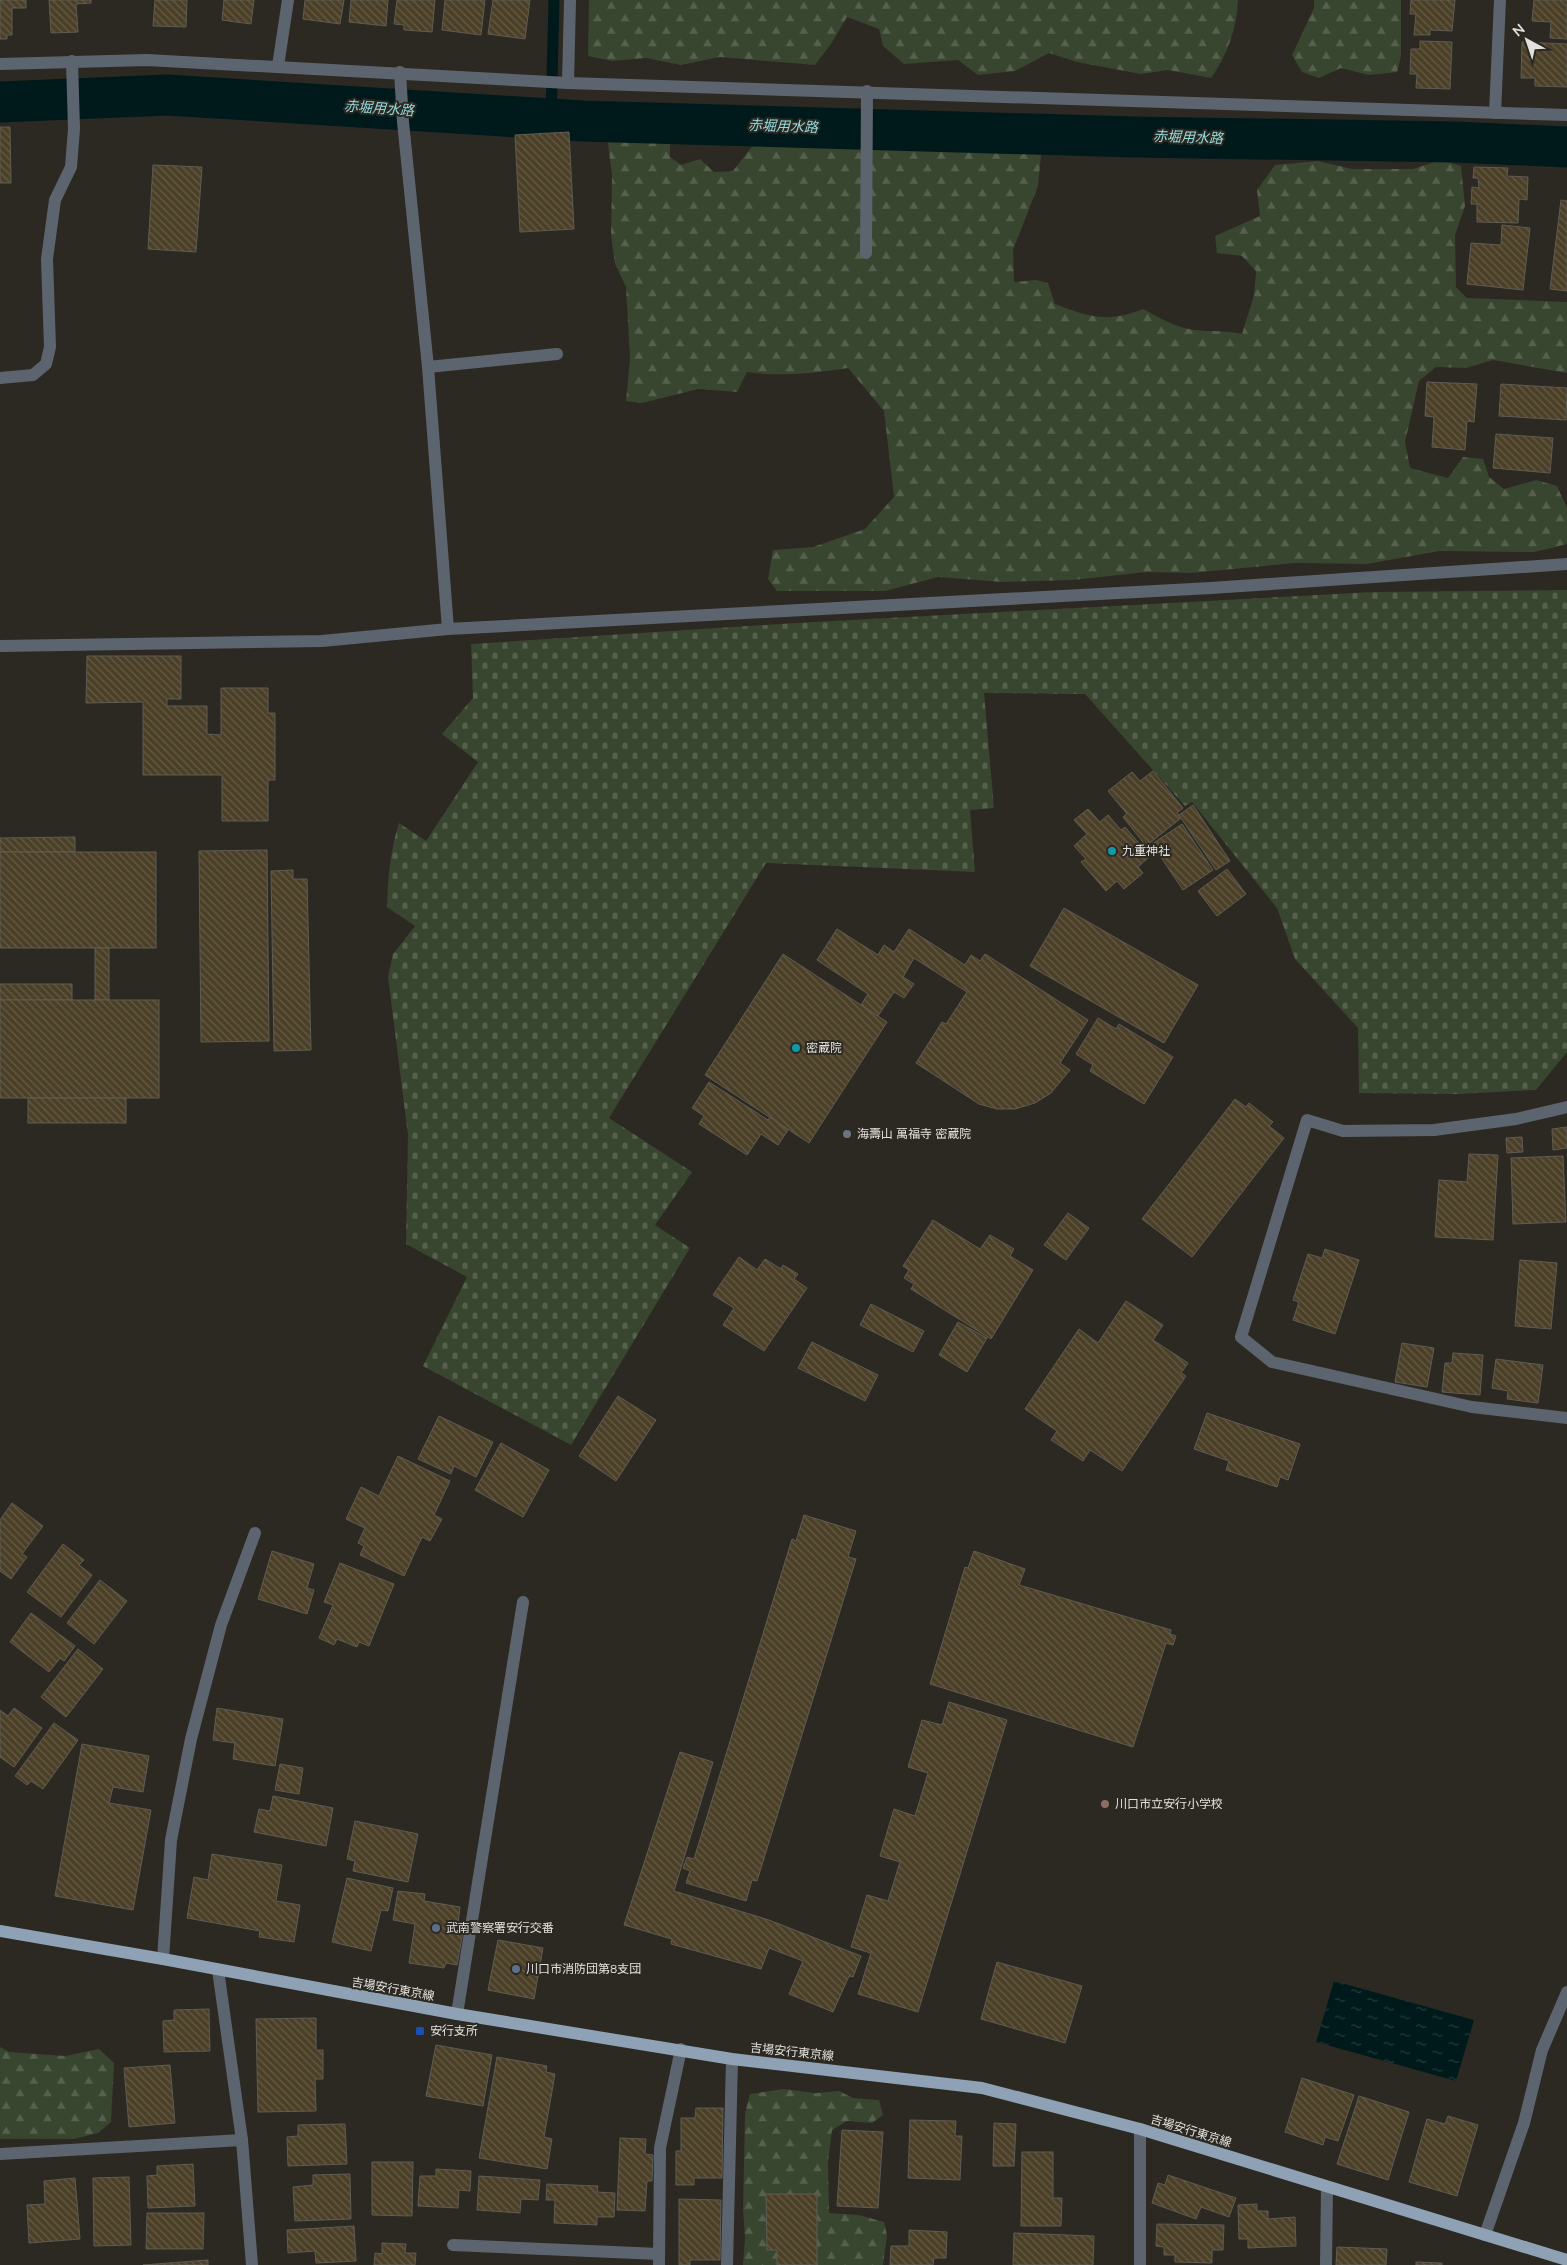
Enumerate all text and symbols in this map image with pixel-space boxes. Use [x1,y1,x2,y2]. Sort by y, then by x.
north arrow [1502,15,1552,65]
text: N [1509,20,1528,40]
water label: 赤堀用水路 [343,97,416,119]
water label: 赤堀用水路 [748,116,819,136]
water label: 赤堀用水路 [1153,127,1224,147]
place label: 九重神社 [1122,843,1170,858]
marker: 九重神社 [1106,845,1118,857]
place label: 密蔵院 [806,1040,842,1055]
marker: 密蔵院 [790,1042,802,1054]
place label: 海壽山 萬福寺 密蔵院 [857,1126,971,1141]
marker: 海壽山 萬福寺 密蔵院 [841,1128,853,1140]
place label: 川口市立安行小学校 [1115,1796,1223,1811]
marker: 川口市立安行小学校 [1099,1798,1111,1810]
place label: 武南警察署安行交番 [446,1920,554,1935]
marker: 武南警察署安行交番 [430,1922,442,1934]
place label: 川口市消防団第8支団 [526,1961,641,1976]
marker: 川口市消防団第8支団 [510,1963,522,1975]
street label: 吉場安行東京線 [350,1974,436,2003]
place label: 安行支所 [430,2023,478,2038]
marker: 安行支所 [414,2025,426,2037]
street label: 吉場安行東京線 [749,2040,835,2063]
street label: 吉場安行東京線 [1149,2111,1234,2150]

